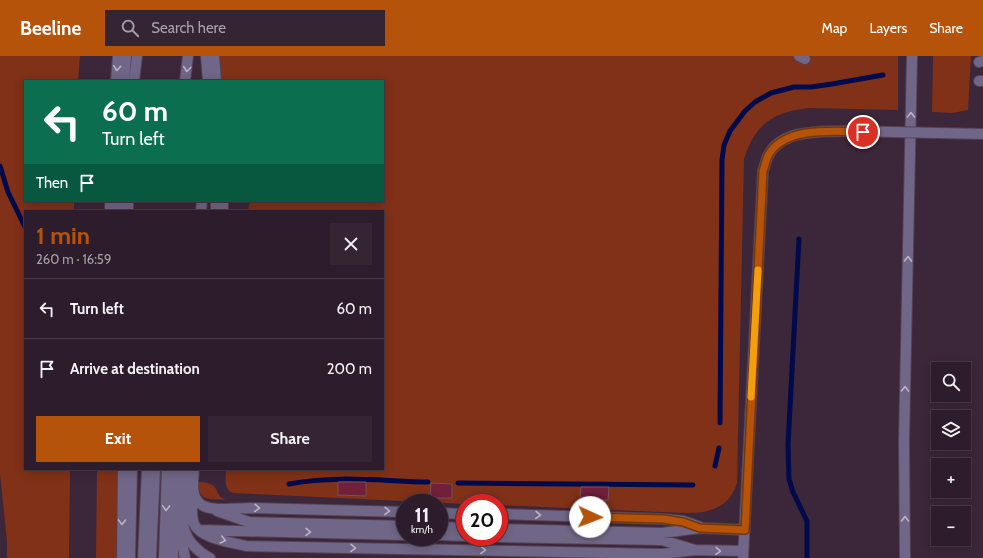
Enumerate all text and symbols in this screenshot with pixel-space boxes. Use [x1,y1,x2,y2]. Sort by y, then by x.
search box [105,10,385,46]
text: Beeline [20,17,81,40]
icon: search [119,17,141,39]
text: Search here [151,19,226,37]
text: Map [822,19,847,37]
text: Layers [869,19,907,37]
text: Share [929,19,963,37]
one-way arrow [113,65,122,72]
one-way arrow [182,65,191,72]
text: 60 m [102,94,168,128]
icon: left [36,96,88,148]
one-way arrow [907,112,915,118]
pin [846,115,880,149]
icon: arrive [852,121,874,143]
text: Turn left [102,128,165,150]
icon: arrive [76,172,98,194]
text: Then [36,174,68,192]
text: 1 min [36,221,90,250]
button: close [330,223,372,265]
text: 260 m · 16:59 [36,251,111,267]
one-way arrow [904,256,912,262]
icon: left [36,298,58,320]
text: Turn left [70,300,124,318]
text: 60 m [336,300,372,318]
icon: arrive [36,358,58,380]
text: Arrive at destination [70,360,200,378]
text: 200 m [327,360,372,378]
map controls [931,362,971,546]
button: search [931,362,971,402]
one-way arrow [901,386,910,392]
button: layers [931,410,971,450]
button: Exit [36,416,200,462]
button: Share [208,416,372,462]
button: + [931,458,971,498]
speed limit sign: 20 [456,494,508,546]
position arrow [569,496,611,538]
text: 11 [415,503,429,527]
one-way arrow [254,504,260,512]
one-way arrow [162,505,170,511]
button: − [931,506,971,546]
one-way arrow [384,507,390,516]
one-way arrow [535,511,541,520]
one-way arrow [901,516,909,522]
one-way arrow [118,519,126,525]
text: km/h [411,523,433,536]
one-way arrow [305,528,311,536]
one-way arrow [220,536,227,544]
one-way arrow [350,544,356,552]
one-way arrow [480,546,486,555]
one-way arrow [715,546,721,555]

